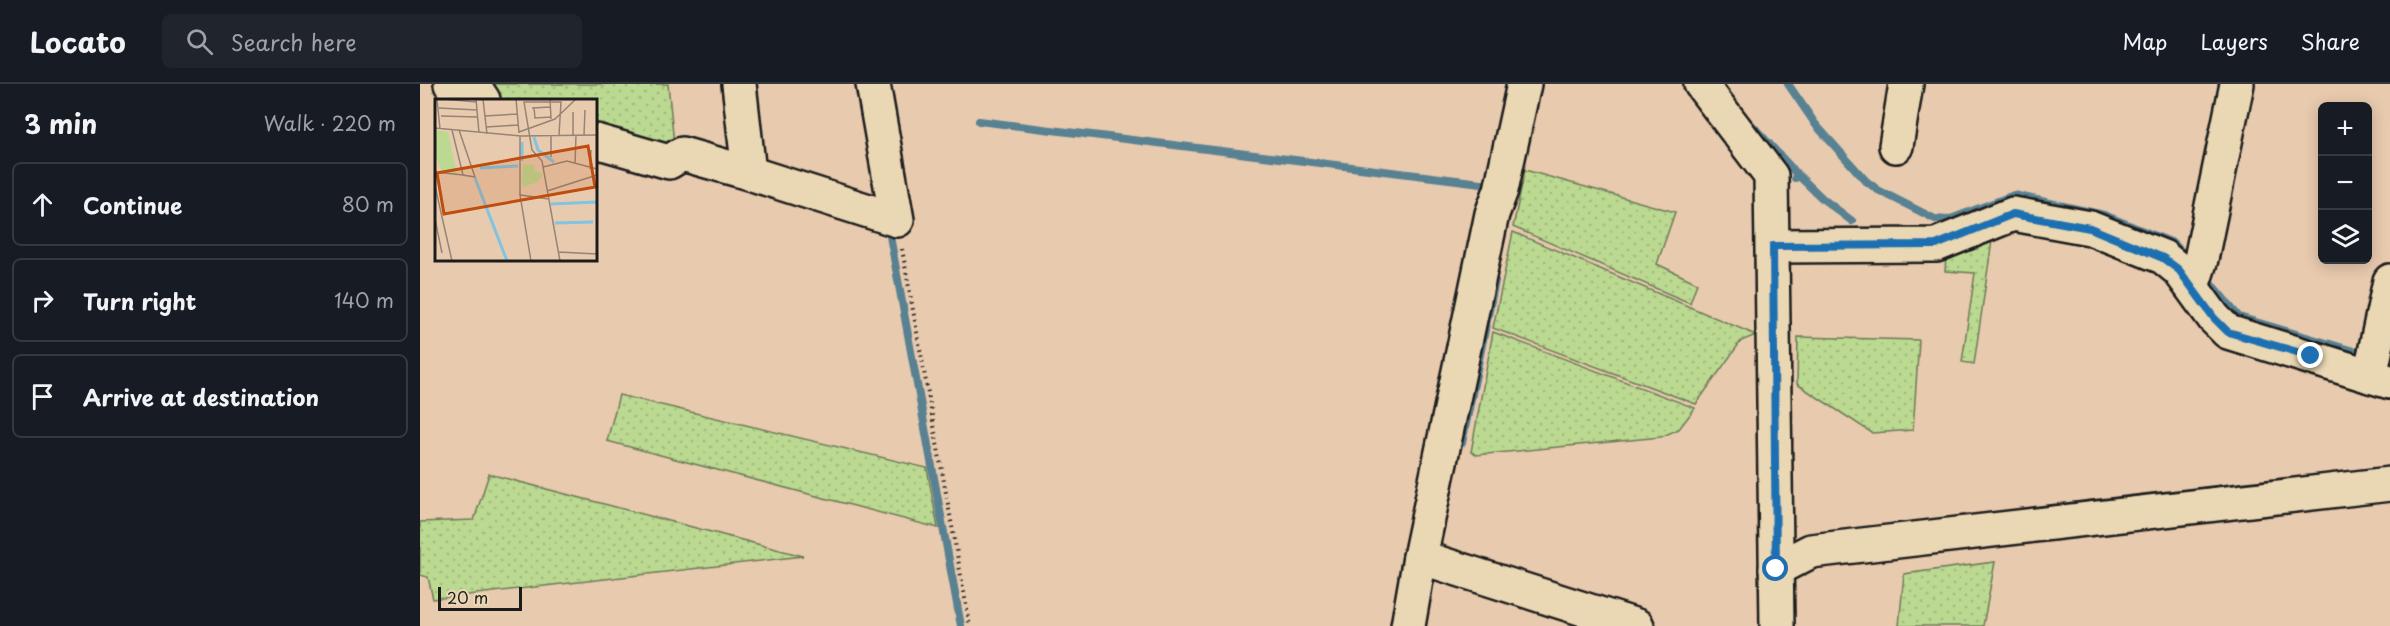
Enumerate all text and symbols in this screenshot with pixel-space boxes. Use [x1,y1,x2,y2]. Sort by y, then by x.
search box [162,14,582,68]
text: Locato [30,20,126,63]
icon: search [183,25,216,58]
text: Search here [231,25,357,58]
text: Map [2123,25,2167,57]
text: Layers [2200,25,2268,57]
text: Share [2301,25,2360,57]
inset map [435,99,597,261]
map controls [2318,102,2372,264]
button: + [2318,102,2372,156]
text: 3 min [24,104,97,143]
text: Walk · 220 m [264,108,396,138]
button: − [2318,156,2372,210]
icon: ahead [26,188,59,221]
text: Continue [83,188,182,221]
text: 80 m [342,189,394,219]
button: layers [2318,210,2372,264]
icon: right [26,284,59,317]
text: Turn right [83,284,196,317]
text: 140 m [334,285,394,315]
route end [2297,342,2323,368]
icon: arrive [26,380,59,413]
text: Arrive at destination [83,380,319,413]
route start [1762,555,1788,581]
scale bar [438,584,522,612]
text: 20 m [447,585,488,609]

